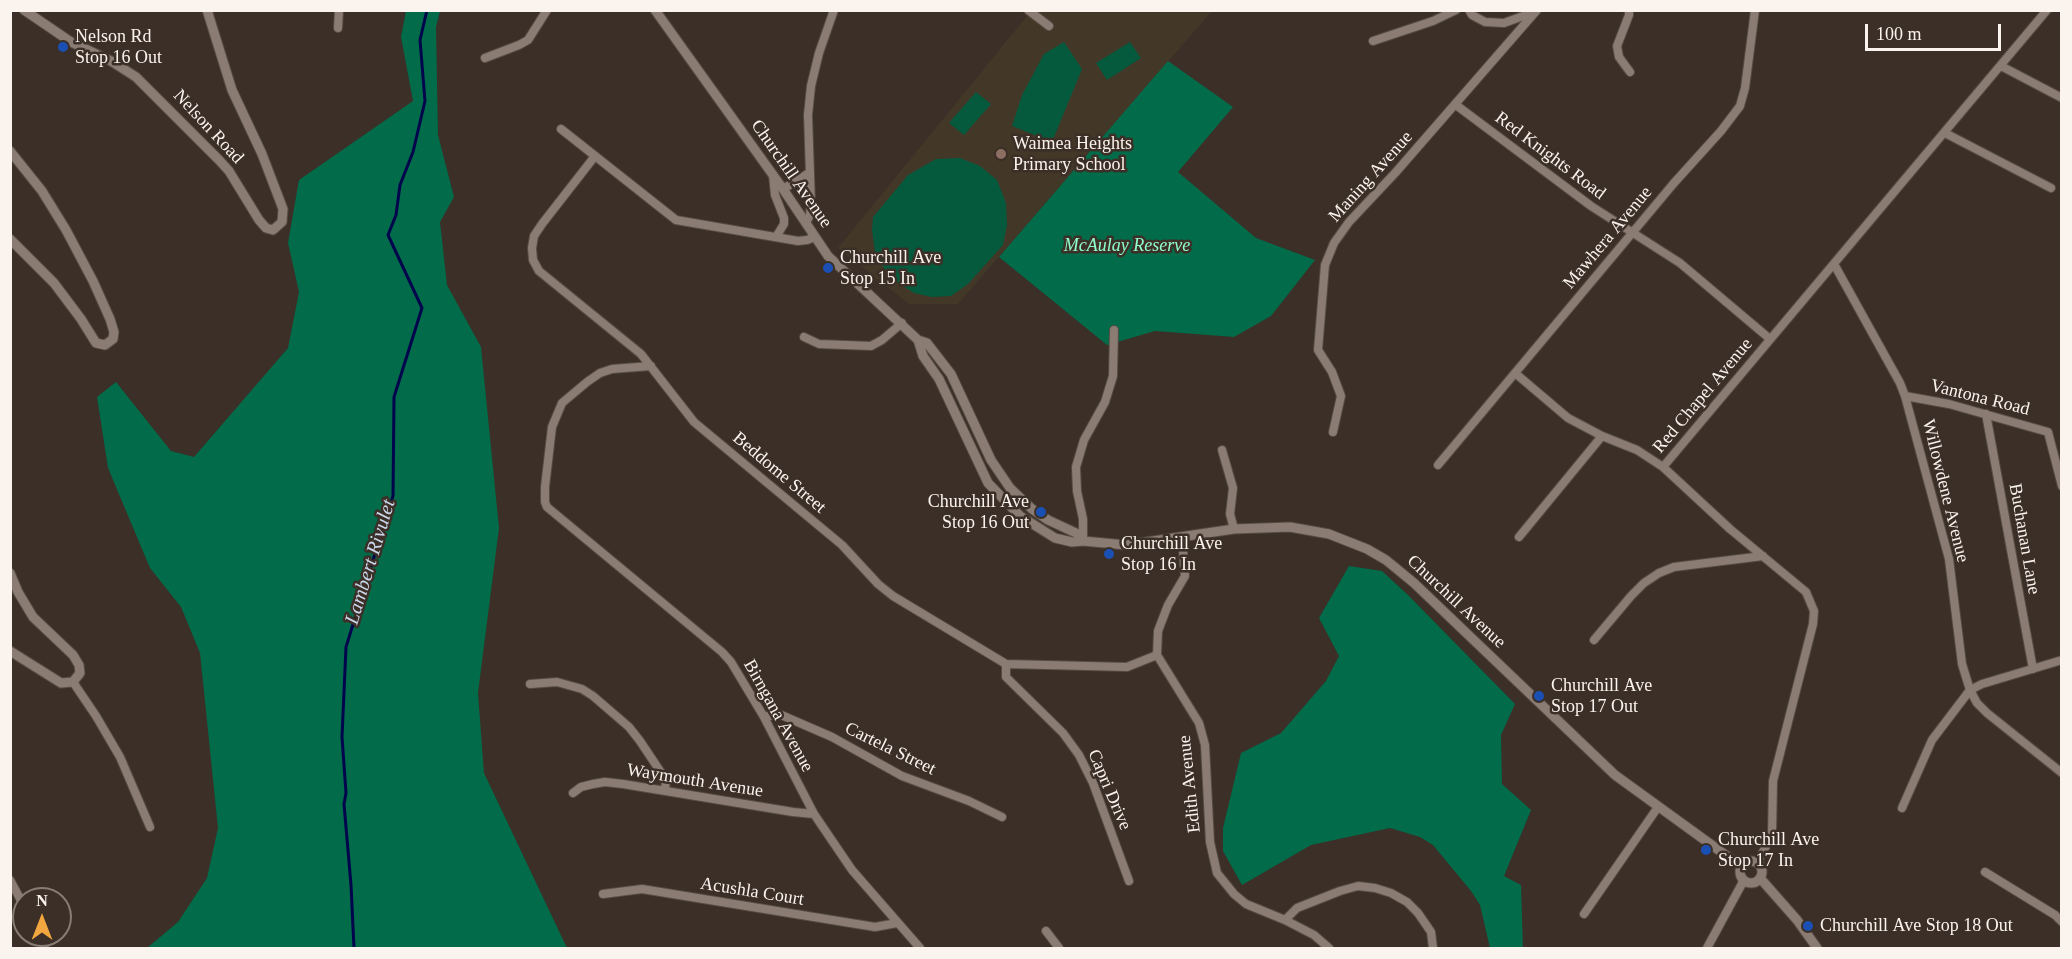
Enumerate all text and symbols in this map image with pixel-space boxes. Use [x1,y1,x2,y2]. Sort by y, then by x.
scale bar [1868,12,2004,50]
text: 100 m [1876,24,1922,44]
place label: Nelson Rd Stop 16 Out [75,26,162,68]
marker: Nelson Rd Stop 16 Out [56,40,70,54]
street label: Nelson Road [168,85,248,169]
street label: Red Knights Road [1490,107,1610,205]
street label: Churchill Avenue [746,116,836,232]
street label: Maning Avenue [1324,127,1418,227]
place label: Waimea Heights Primary School [1013,133,1132,176]
marker: Waimea Heights Primary School [994,147,1008,161]
street label: Mawhera Avenue [1559,182,1657,294]
park label: McAulay Reserve [1064,235,1190,257]
place label: Churchill Ave Stop 15 In [840,247,941,290]
marker: Churchill Ave Stop 15 In [821,261,835,275]
street label: Red Chapel Avenue [1649,334,1757,458]
street label: Vantona Road [1928,375,2032,421]
street label: Willowdene Avenue [1917,417,1973,565]
street label: Beddome Street [728,428,830,518]
street label: Buchanan Lane [2004,482,2044,596]
place label: Churchill Ave Stop 16 Out [928,491,1029,534]
water label: Lambert Rivulet [341,497,401,627]
marker: Churchill Ave Stop 16 Out [1034,505,1048,519]
place label: Churchill Ave Stop 16 In [1121,533,1222,576]
marker: Churchill Ave Stop 16 In [1102,547,1116,561]
street label: Churchill Avenue [1402,551,1510,653]
street label: Birngana Avenue [738,656,818,776]
place label: Churchill Ave Stop 17 Out [1551,675,1652,718]
marker: Churchill Ave Stop 17 Out [1532,689,1546,703]
street label: Cartela Street [841,718,939,780]
street label: Edith Avenue [1174,734,1206,834]
street label: Capri Drive [1082,746,1136,834]
street label: Waymouth Avenue [625,760,765,802]
place label: Churchill Ave Stop 17 In [1718,829,1819,872]
marker: Churchill Ave Stop 17 In [1699,843,1713,857]
street label: Acushla Court [699,873,805,911]
north arrow [12,887,72,947]
text: N [36,892,48,909]
place label: Churchill Ave Stop 18 Out [1820,915,2013,937]
marker: Churchill Ave Stop 18 Out [1801,919,1815,933]

